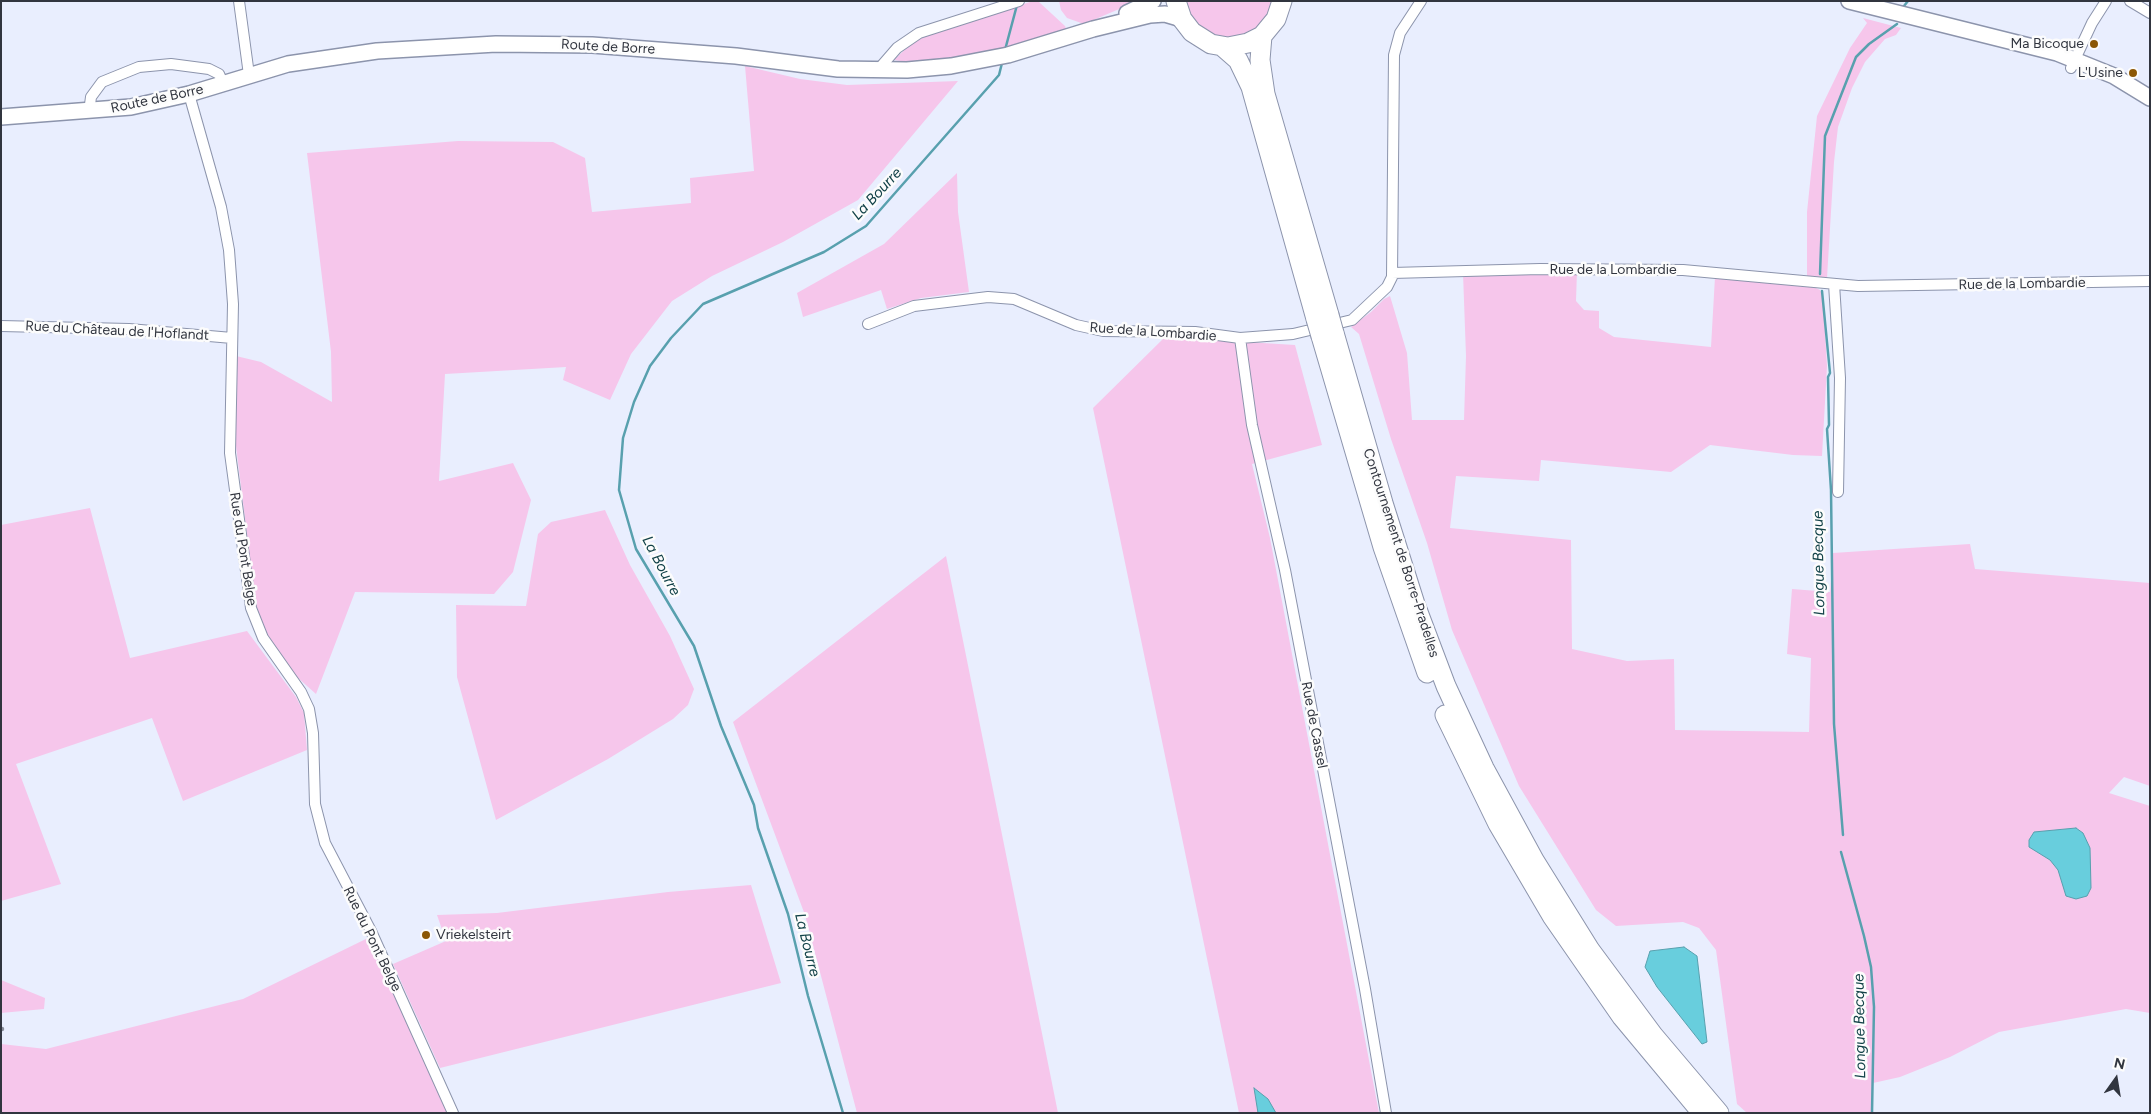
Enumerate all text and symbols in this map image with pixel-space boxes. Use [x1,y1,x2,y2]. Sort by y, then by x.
street label: Route de Borre [561,36,655,58]
place label: Ma Bicoque [2011,36,2084,52]
marker: Ma Bicoque [2088,38,2100,50]
place label: L'Usine [2078,65,2123,81]
marker: L'Usine [2127,67,2139,79]
street label: Route de Borre [109,81,205,117]
water label: La Bourre [848,164,906,224]
street label: Rue de la Lombardie [1549,262,1677,278]
street label: Rue de la Lombardie [1958,274,2086,294]
street label: Rue du Château de l'Hoflandt [25,318,209,344]
street label: Rue de la Lombardie [1089,319,1217,345]
street label: Contournement de Borre-Pradelles [1359,446,1443,660]
street label: Rue du Pont Belge [226,491,260,607]
water label: Longue Becque [1809,510,1829,616]
water label: La Bourre [638,533,684,599]
street label: Rue de Cassel [1297,680,1331,770]
street label: Rue du Pont Belge [339,884,405,994]
water label: La Bourre [790,911,824,979]
place label: Vriekelsteirt [436,927,511,943]
marker: Vriekelsteirt [420,929,432,941]
water label: Longue Becque [1850,973,1870,1079]
north arrow [2091,1054,2141,1104]
text: N [2112,1054,2127,1073]

